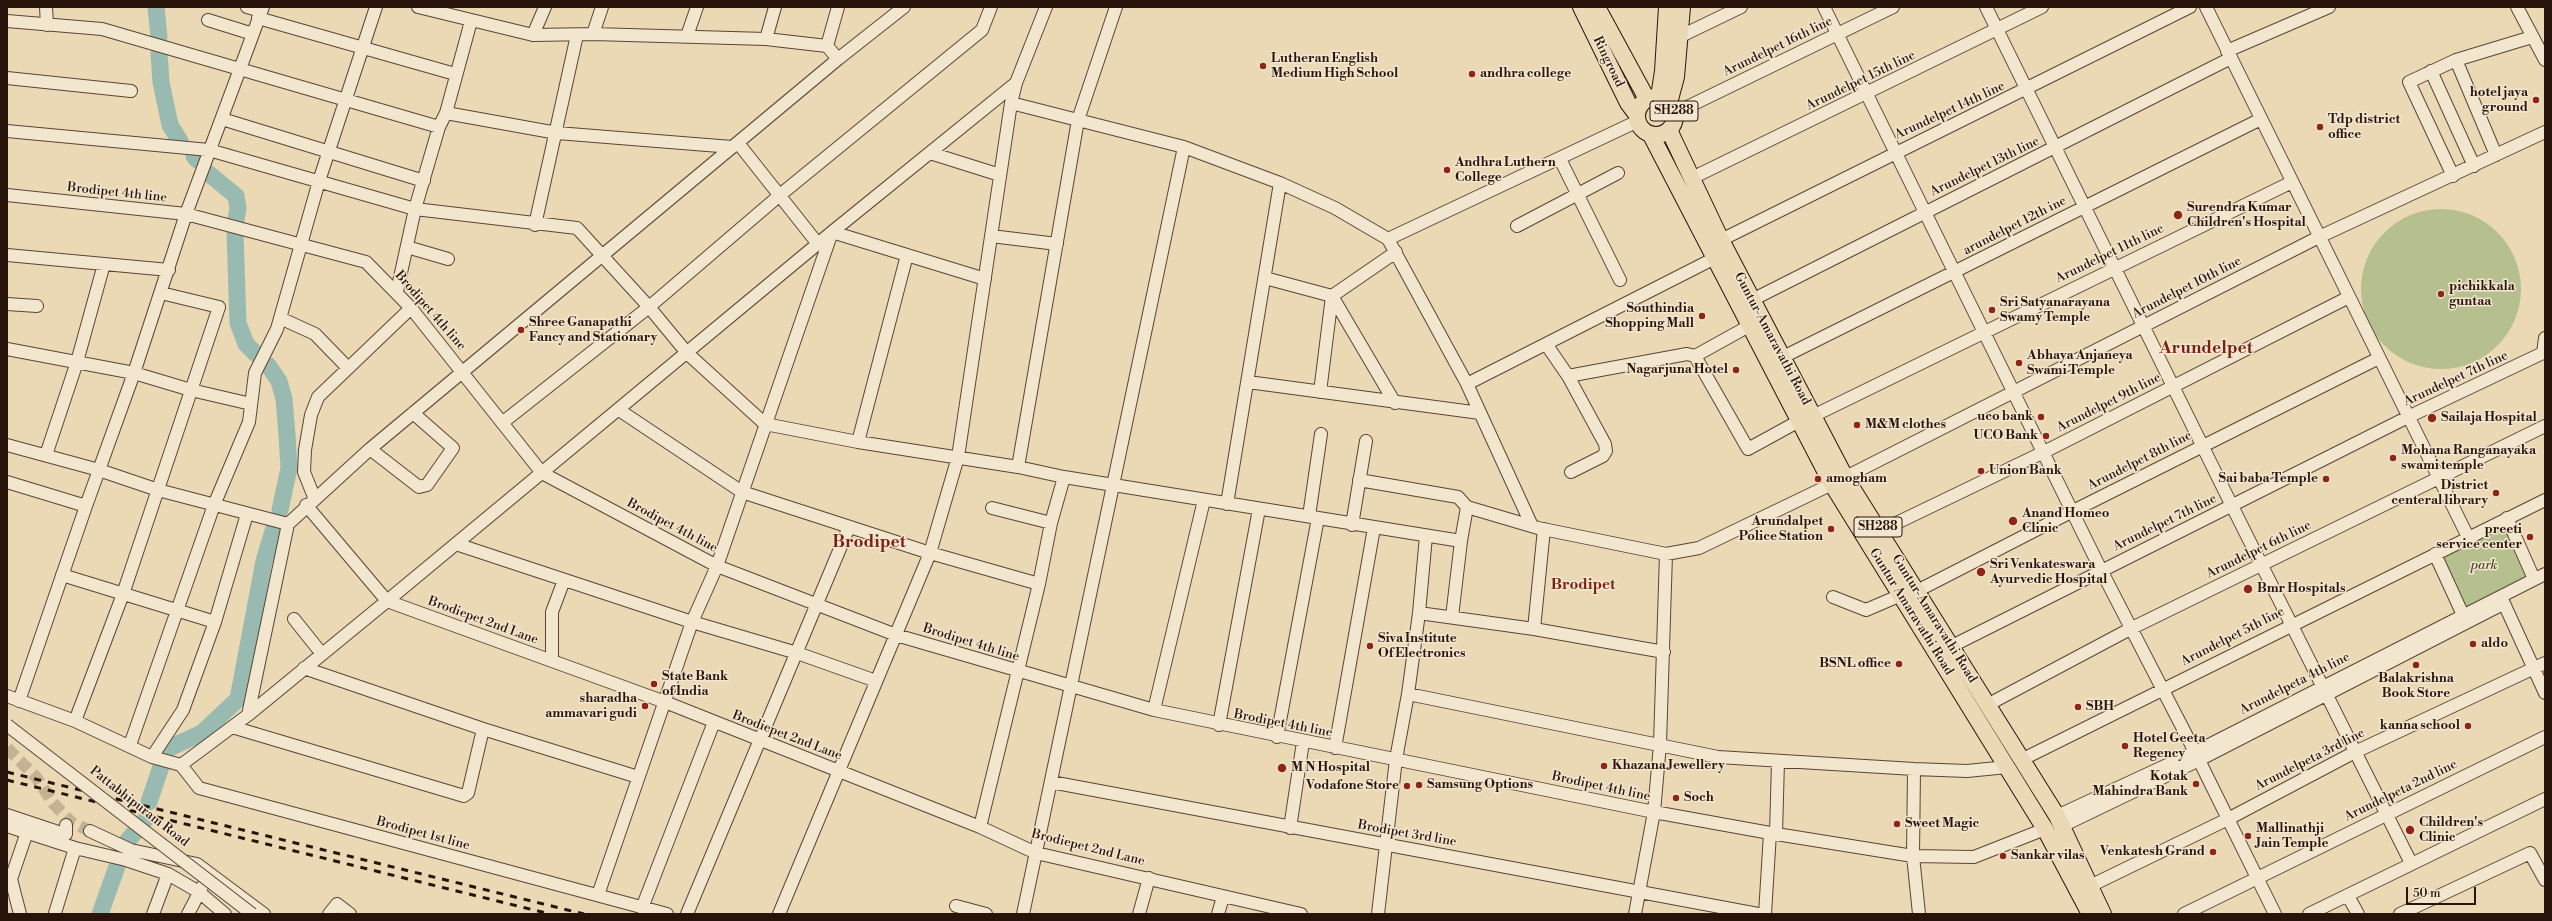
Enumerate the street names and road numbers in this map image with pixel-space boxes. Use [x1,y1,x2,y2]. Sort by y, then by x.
street label: Arundelpet 16th line [1721,14,1835,80]
street label: Ringroad [1589,34,1627,90]
street label: Arundelpet 15th line [1804,48,1918,114]
street label: Arundelpet 14th line [1892,79,2008,143]
road number: SH288 [1650,101,1698,121]
street label: Arundelpet 13th line [1928,134,2042,200]
street label: Brodipet 4th line [66,180,168,206]
street label: arundelpet 12th ine [1961,193,2069,259]
street label: Arundelpet 11th line [2053,221,2167,287]
street label: Arundelpet 10th line [2130,254,2244,322]
street label: Brodipet 4th line [391,268,469,354]
street label: Guntur-Amaravathi Road [1730,270,1814,408]
street label: Arundelpet 7th line [2401,348,2511,410]
street label: Arundelpet 9th line [2054,370,2164,436]
street label: Arundelpet 8th line [2085,428,2195,494]
street label: Arundelpet 7th line [2111,491,2219,555]
street label: Brodipet 4th line [624,496,720,556]
road number: SH288 [1854,517,1902,537]
street label: Arundelpet 6th line [2204,518,2314,582]
street label: Guntur Amaravathi Road [1866,546,1956,678]
street label: Guntur-Amaravathi Road [1888,552,1980,686]
street label: Brodiepet 2nd Lane [426,594,540,648]
street label: Arundelpet 5th line [2179,604,2287,670]
street label: Brodipet 4th line [921,621,1021,665]
street label: Arundelpeta 4th line [2237,650,2353,718]
street label: Brodipet 4th line [1232,707,1334,741]
street label: Brodiepet 2nd Lane [730,708,844,764]
street label: Arundelpeta 3rd line [2252,726,2368,794]
street label: Arundelpeta 2nd line [2342,757,2460,825]
street label: Pattabhipuram Road [86,763,192,851]
street label: Brodipet 4th line [1550,769,1652,805]
street label: Brodipet 1st line [375,814,471,854]
street label: Brodipet 3rd line [1356,818,1458,850]
street label: Brodiepet 2nd Lane [1030,826,1146,870]

